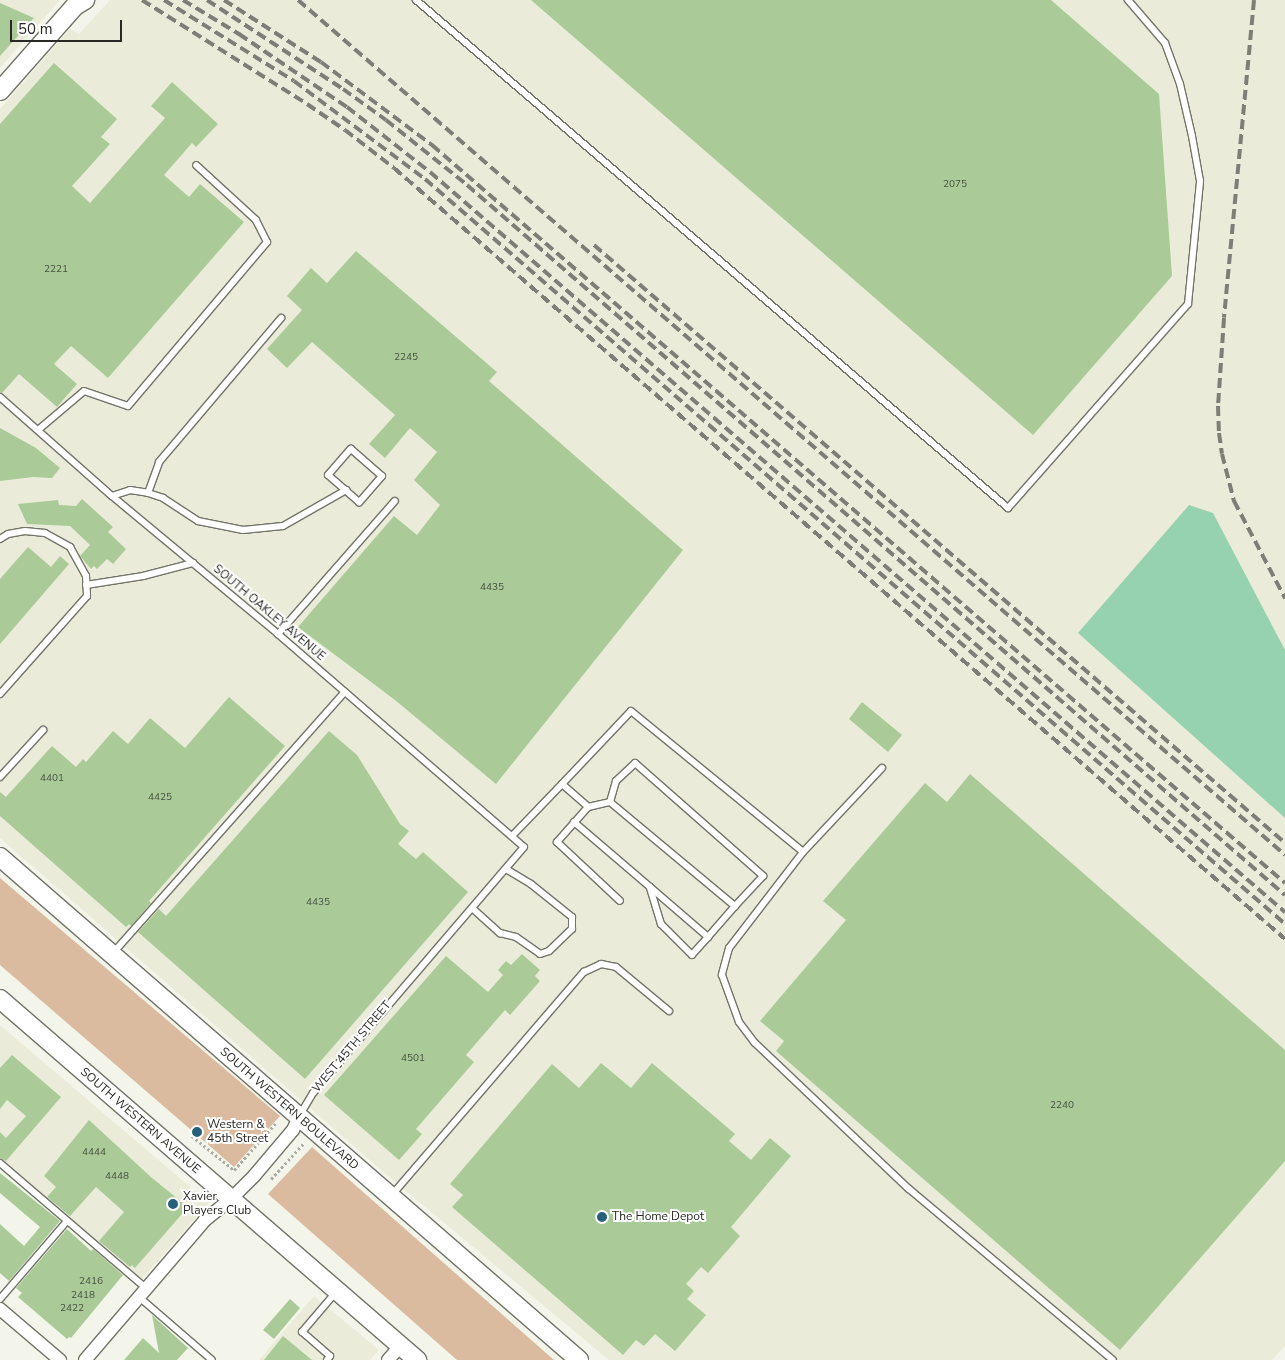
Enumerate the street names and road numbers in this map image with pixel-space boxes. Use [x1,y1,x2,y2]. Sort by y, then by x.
street label: SOUTH OAKLEY AVENUE [210,562,328,664]
street label: WEST 45TH STREET [310,998,394,1096]
street label: SOUTH WESTERN BOULEVARD [217,1045,361,1173]
street label: SOUTH WESTERN AVENUE [77,1065,203,1177]

